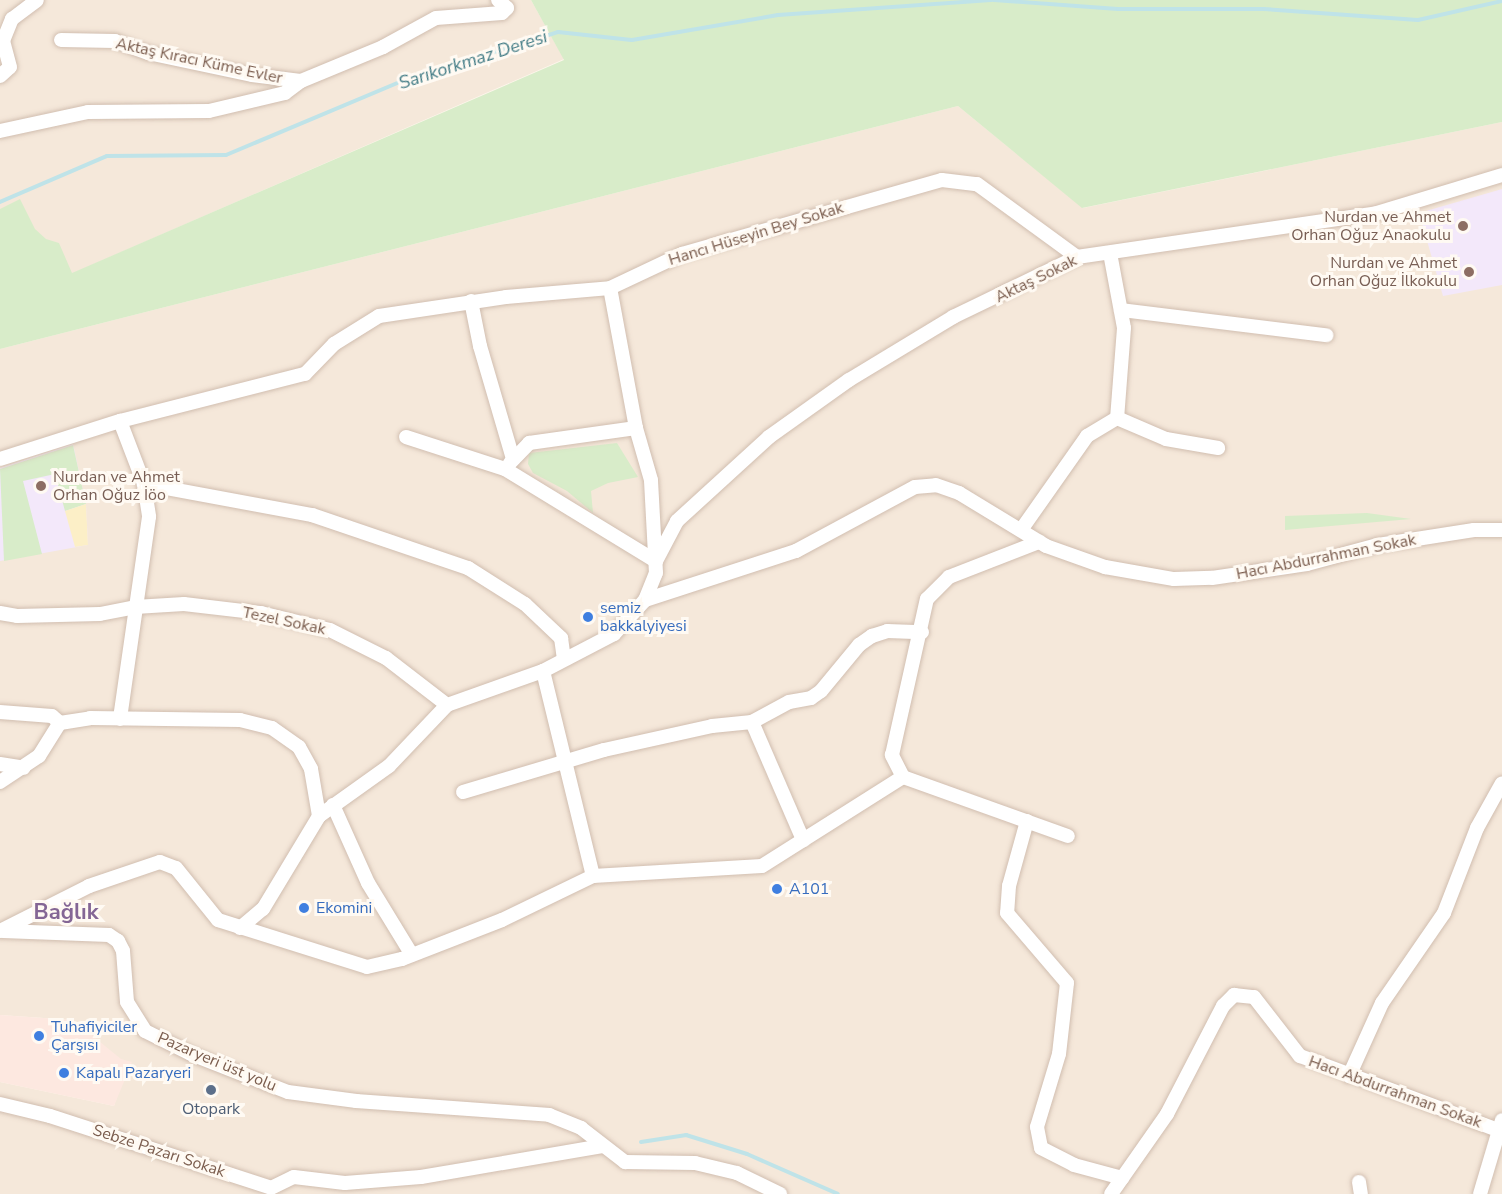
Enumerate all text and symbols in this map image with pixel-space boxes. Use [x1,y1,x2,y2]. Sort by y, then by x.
water label: Sarıkorkmaz Deresi [396,26,550,94]
street label: Aktaş Kıracı Küme Evler [114,34,284,88]
street label: Hancı Hüseyin Bey Sokak [666,198,846,270]
place label: Nurdan ve Ahmet Orhan Oğuz Anaokulu [1291,207,1451,245]
marker: Nurdan ve Ahmet Orhan Oğuz Anaokulu [1456,219,1470,233]
street label: Aktaş Sokak [992,251,1080,307]
place label: Nurdan ve Ahmet Orhan Oğuz İlkokulu [1310,253,1457,291]
marker: Nurdan ve Ahmet Orhan Oğuz İlkokulu [1462,265,1476,279]
place label: Nurdan ve Ahmet Orhan Oğuz İöo [53,467,180,505]
marker: Nurdan ve Ahmet Orhan Oğuz İöo [34,479,48,493]
street label: Hacı Abdurrahman Sokak [1235,530,1417,584]
place label: semiz bakkalyiyesi [600,598,687,636]
street label: Tezel Sokak [241,603,327,639]
marker: semiz bakkalyiyesi [581,610,595,624]
place label: A101 [789,879,829,899]
marker: A101 [770,882,784,896]
place label: Ekomini [316,898,372,918]
district label: Bağlık [34,900,98,926]
marker: Ekomini [297,901,311,915]
place label: Tuhafiyiciler Çarşısı [51,1017,137,1055]
street label: Pazaryeri üst yolu [155,1028,279,1096]
marker: Tuhafiyiciler Çarşısı [32,1029,46,1043]
street label: Hacı Abdurrahman Sokak [1306,1052,1484,1132]
place label: Kapalı Pazaryeri [76,1063,191,1083]
marker: Kapalı Pazaryeri [57,1066,71,1080]
marker: Otopark [204,1083,218,1097]
place label: Otopark [182,1099,240,1119]
street label: Sebze Pazarı Sokak [90,1121,228,1181]

